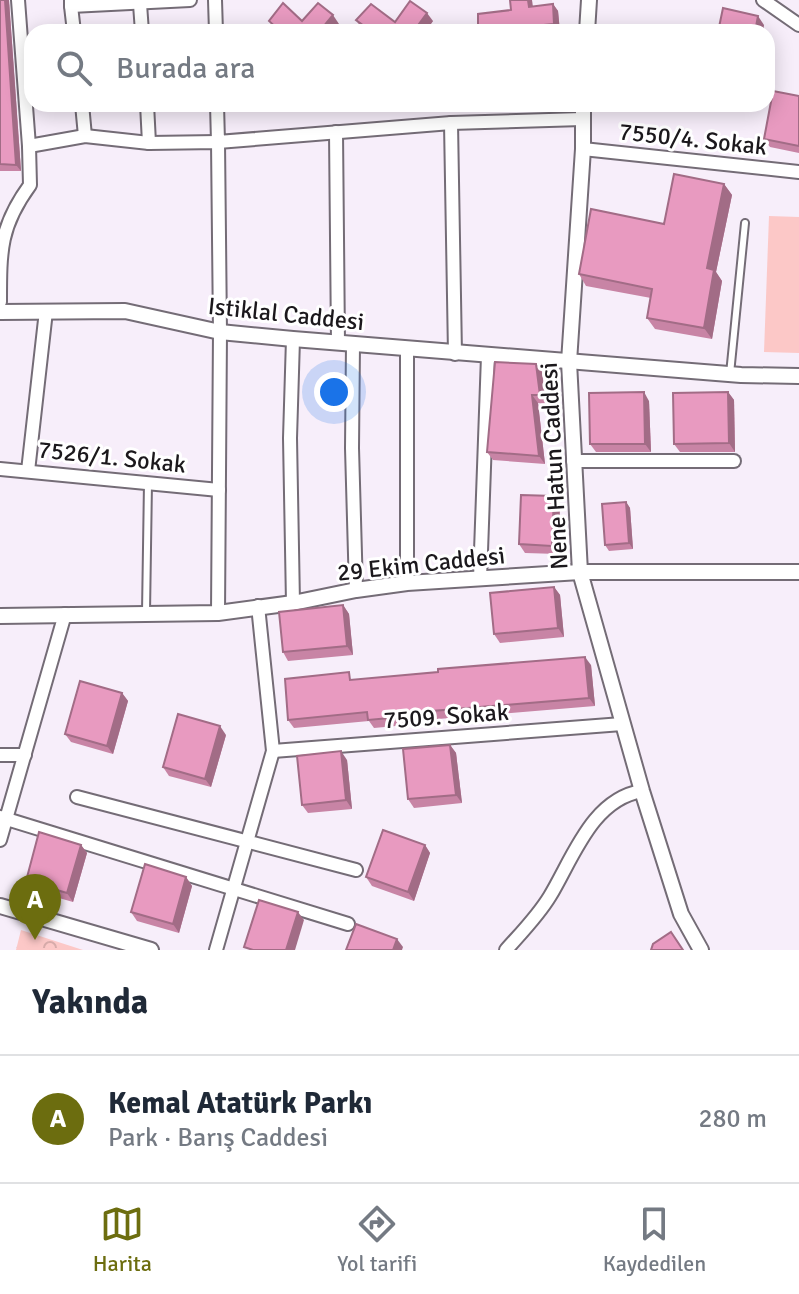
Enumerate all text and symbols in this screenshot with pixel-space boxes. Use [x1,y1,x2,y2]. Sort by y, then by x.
search box [24,24,775,112]
icon: search [52,46,96,90]
text: Burada ara [116,50,255,87]
street label: 7550/4. Sokak [618,116,768,162]
street label: Istiklal Caddesi [206,291,366,337]
street label: Nene Hatun Caddesi [534,362,574,570]
your location [314,372,354,412]
street label: 7526/1. Sokak [37,434,187,480]
street label: 29 Ekim Caddesi [336,540,506,588]
street label: 7509. Sokak [382,697,510,735]
pin: A [9,874,61,940]
text: Yakında [32,981,148,1023]
text: Kemal Atatürk Parkı [108,1085,372,1122]
text: A [50,1103,66,1135]
text: 280 m [698,1103,767,1135]
text: Park · Barış Caddesi [108,1122,328,1154]
tab: Harita [93,1202,152,1277]
tab: Yol tarifi [337,1202,417,1277]
tab: Kaydedilen [603,1202,706,1277]

